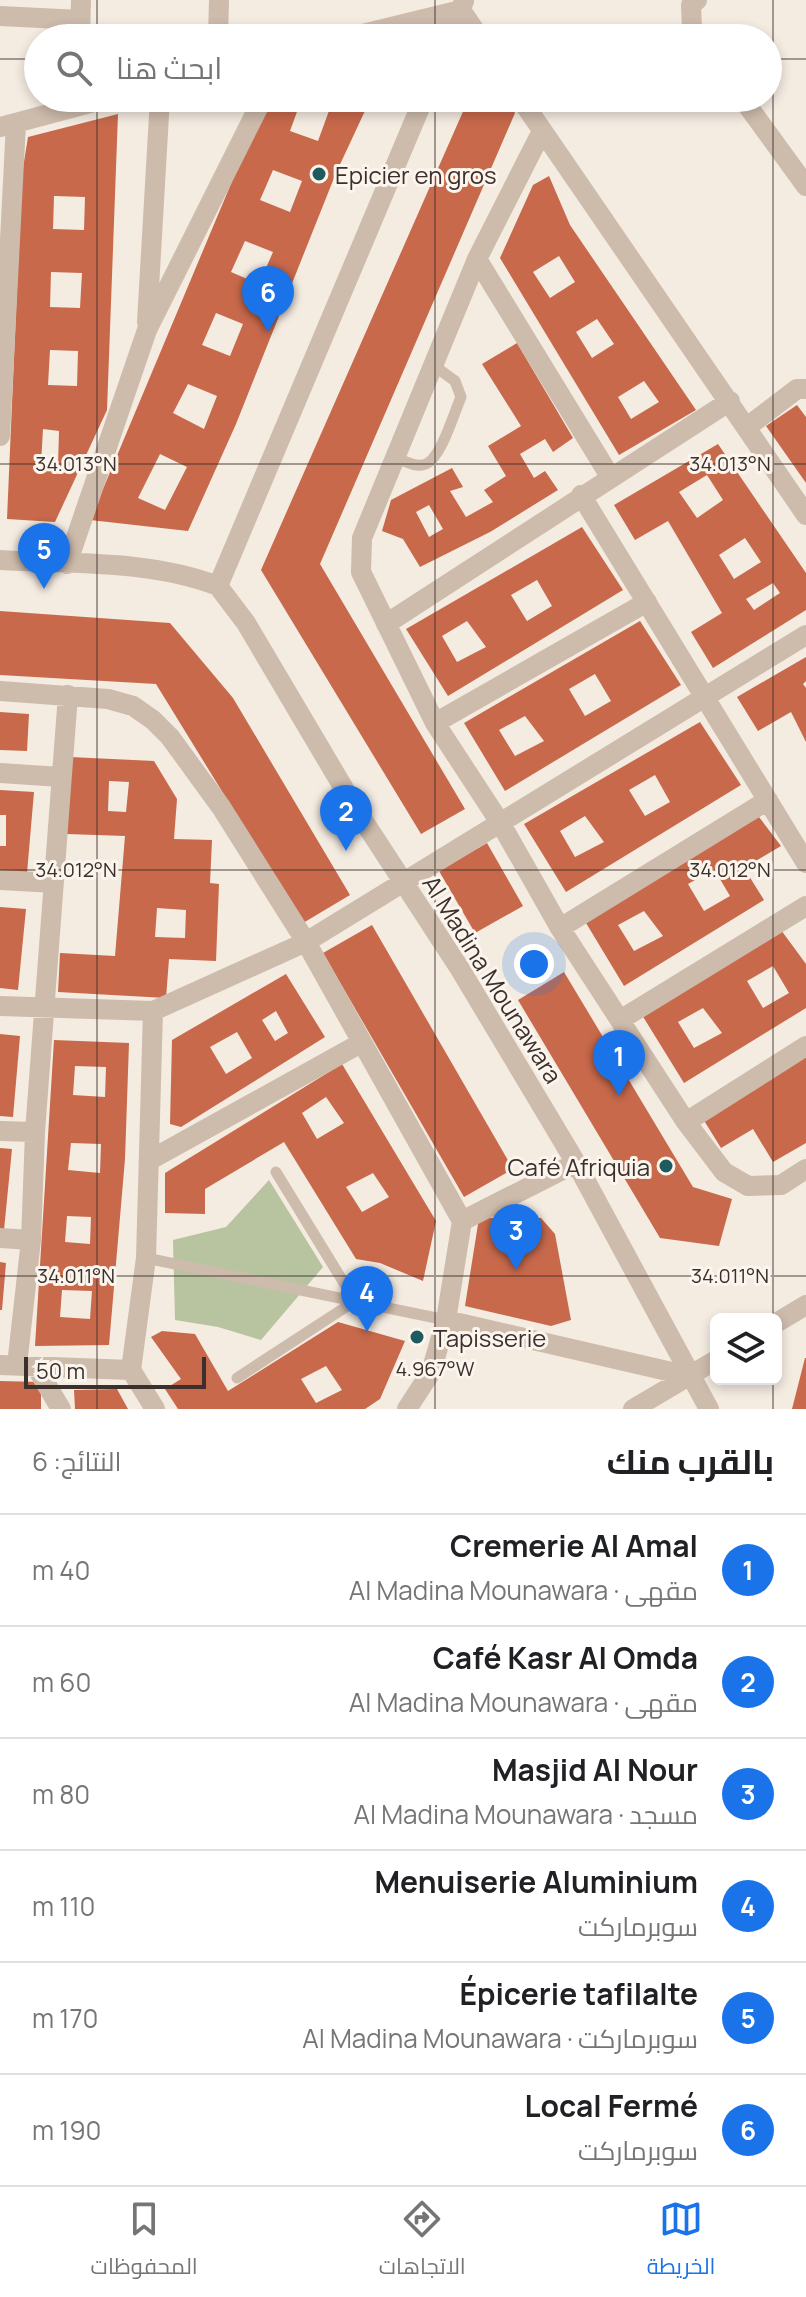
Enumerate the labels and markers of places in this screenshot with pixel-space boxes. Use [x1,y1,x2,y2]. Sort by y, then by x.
place label: Epicier en gros [335,158,497,191]
marker: Epicier en gros [310,165,328,183]
pin: 6 [242,266,294,332]
pin: 5 [18,523,70,589]
pin: 2 [320,785,372,851]
pin: 1 [593,1030,645,1096]
place label: Café Afriquia [507,1150,650,1183]
marker: Café Afriquia [657,1157,675,1175]
pin: 3 [490,1204,542,1270]
pin: 4 [341,1266,393,1332]
place label: Tapisserie [433,1321,546,1354]
marker: Tapisserie [408,1328,426,1346]

